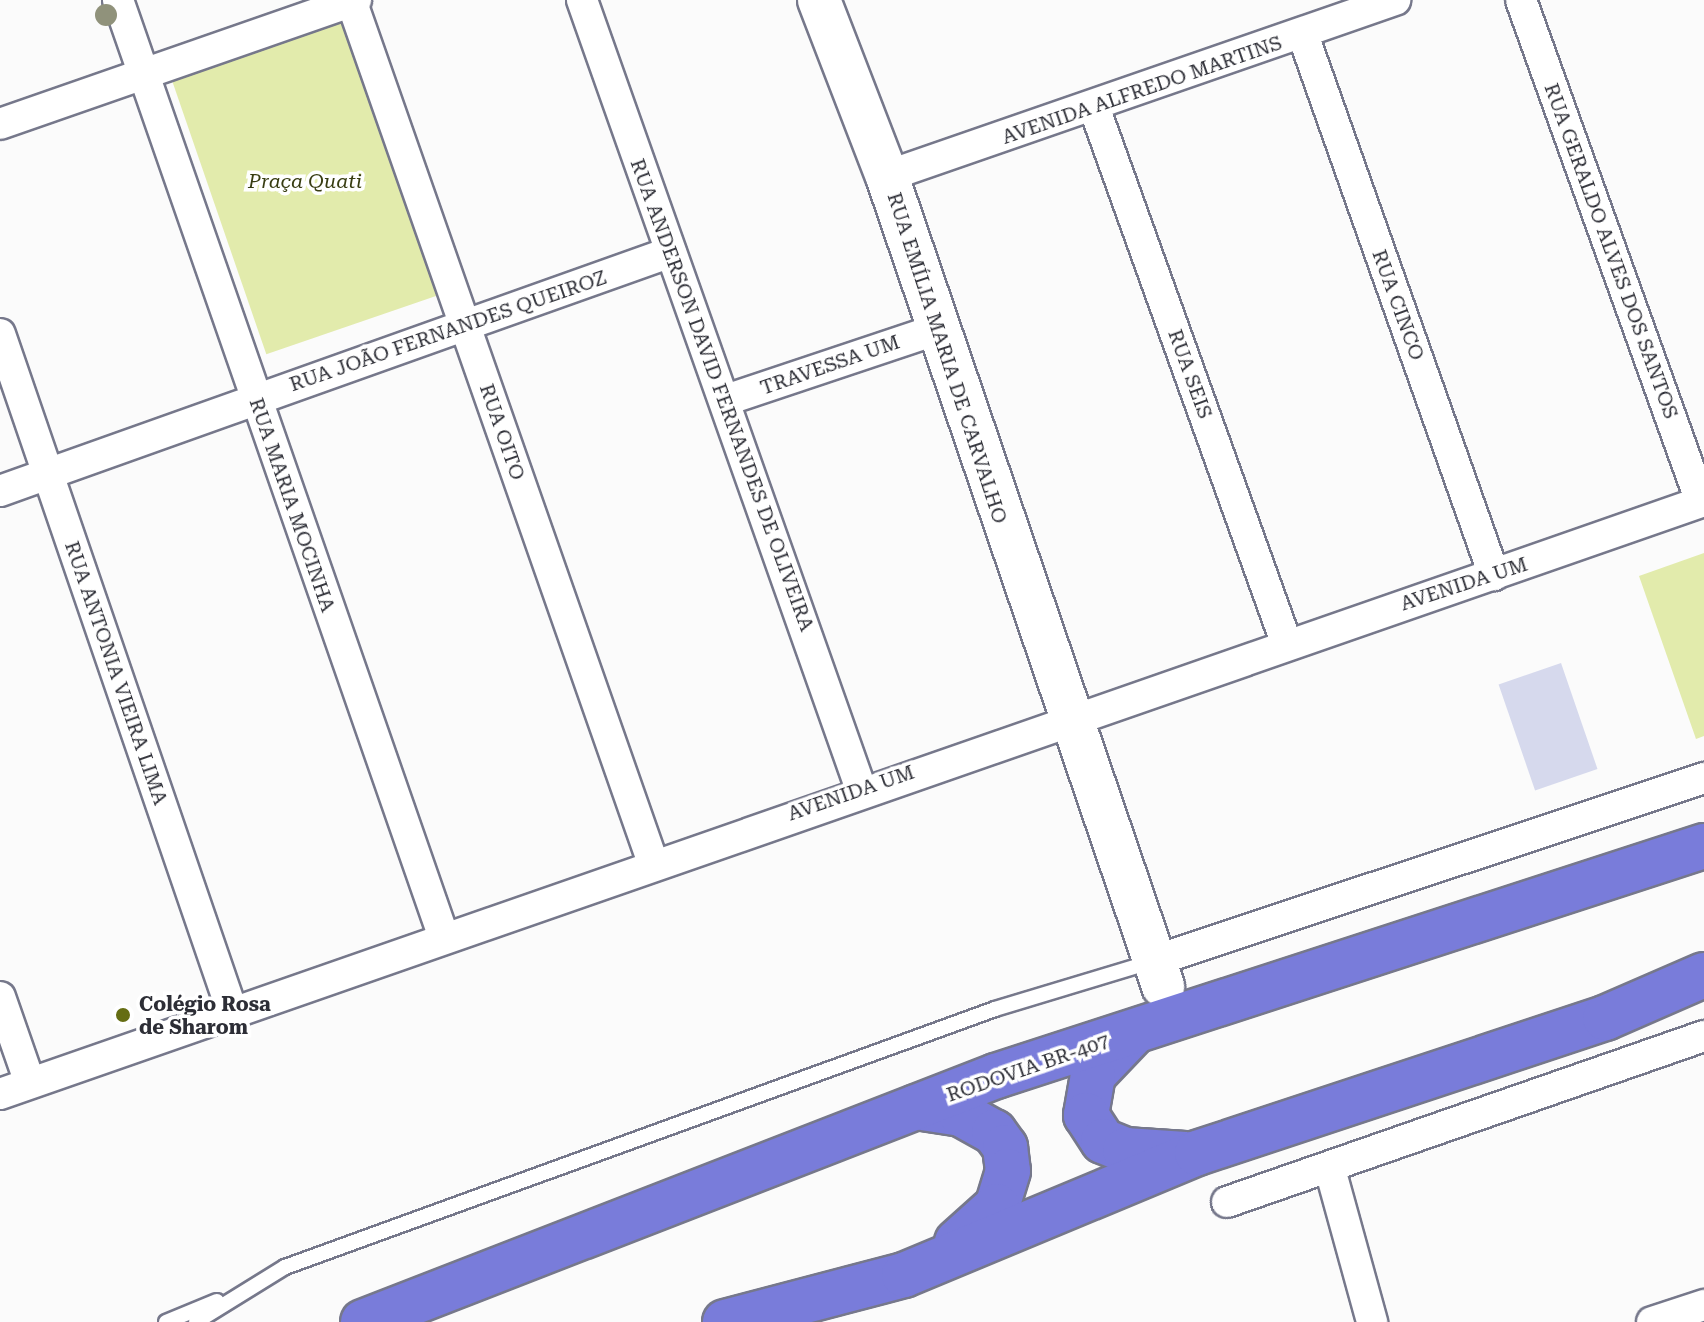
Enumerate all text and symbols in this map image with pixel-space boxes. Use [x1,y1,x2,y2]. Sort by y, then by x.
street label: AVENIDA ALFREDO MARTINS [999,31,1285,149]
street label: RUA GERALDO ALVES DOS SANTOS [1539,80,1683,422]
street label: RUA ANDERSON DAVID FERNANDES DE OLIVEIRA [625,156,819,634]
park label: Praça Quati [248,169,362,193]
street label: RUA EMÍLIA MARIA DE CARVALHO [882,189,1012,527]
street label: RUA CINCO [1367,246,1429,364]
street label: RUA JOÃO FERNANDES QUEIROZ [286,265,610,397]
street label: RUA SEIS [1163,326,1217,422]
street label: TRAVESSA UM [757,330,903,400]
street label: RUA OITO [474,381,530,483]
street label: RUA MARIA MOCINHA [244,395,340,615]
street label: RUA ANTONIA VIEIRA LIMA [60,538,172,808]
street label: AVENIDA UM [1397,552,1531,616]
street label: AVENIDA UM [785,760,917,826]
place label: Colégio Rosa de Sharom [139,992,271,1039]
marker: Colégio Rosa de Sharom [114,1006,132,1024]
street label: RODOVIA BR-407 [944,1029,1112,1107]

